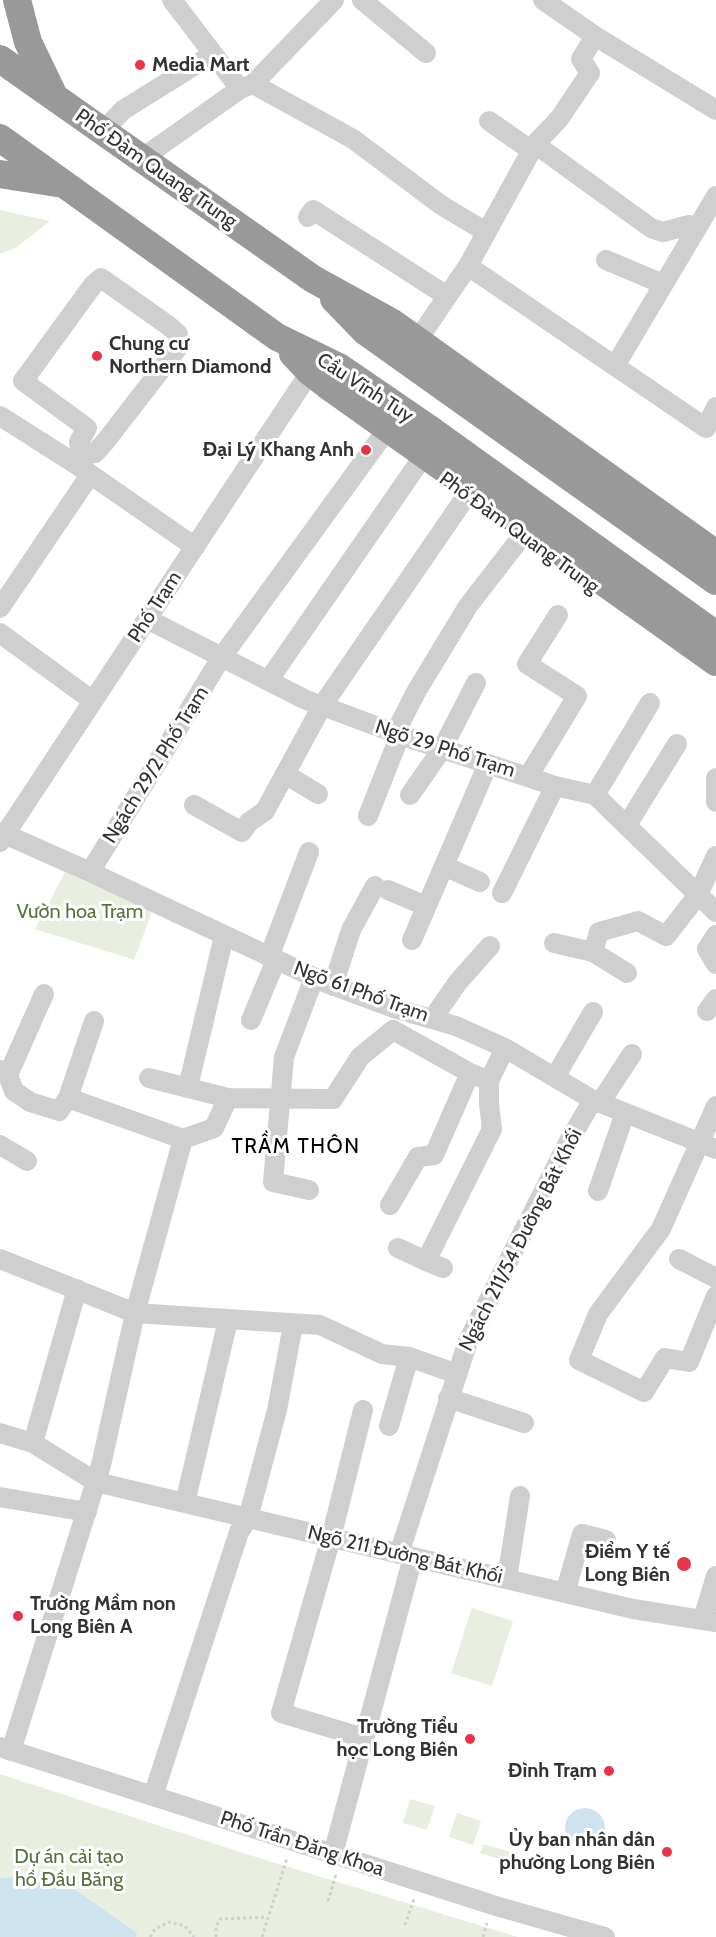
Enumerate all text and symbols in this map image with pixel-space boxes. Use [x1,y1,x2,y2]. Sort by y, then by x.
place label: Media Mart [152,53,249,77]
marker: Media Mart [133,58,147,72]
street label: Phố Đàm Quang Trung [71,104,241,234]
place label: Chung cư Northern Diamond [109,332,271,379]
street label: Cầu Vĩnh Tuy [312,348,418,428]
marker: Chung cư Northern Diamond [90,349,104,363]
place label: Đại Lý Khang Anh [203,438,354,462]
marker: Đại Lý Khang Anh [359,443,373,457]
street label: Phố Đàm Quang Trung [434,467,604,599]
street label: Phố Trạm [123,567,187,647]
street label: Ngách 29/2 Phố Trạm [98,682,214,848]
street label: Ngõ 29 Phố Trạm [372,715,518,783]
park label: Vườn hoa Trạm [17,900,143,924]
street label: Ngõ 61 Phố Trạm [290,957,432,1027]
street label: Ngách 211/54 Đường Bát Khối [454,1125,588,1355]
district label: TRẦM THÔN [231,1134,361,1160]
street label: Ngõ 211 Đường Bát Khối [305,1521,505,1589]
place label: Điểm Y tế Long Biên [585,1540,670,1587]
marker: Điểm Y tế Long Biên [675,1555,693,1573]
place label: Trường Mầm non Long Biên A [30,1592,176,1639]
marker: Trường Mầm non Long Biên A [11,1609,25,1623]
place label: Trường Tiểu học Long Biên [337,1715,458,1762]
marker: Trường Tiểu học Long Biên [463,1732,477,1746]
place label: Đình Trạm [508,1759,597,1783]
marker: Đình Trạm [602,1764,616,1778]
street label: Phố Trần Đăng Khoa [217,1806,387,1882]
place label: Ủy ban nhân dân phường Long Biên [499,1828,655,1875]
park label: Dự án cải tạo hồ Đầu Băng [14,1845,124,1892]
marker: Ủy ban nhân dân phường Long Biên [660,1845,674,1859]

